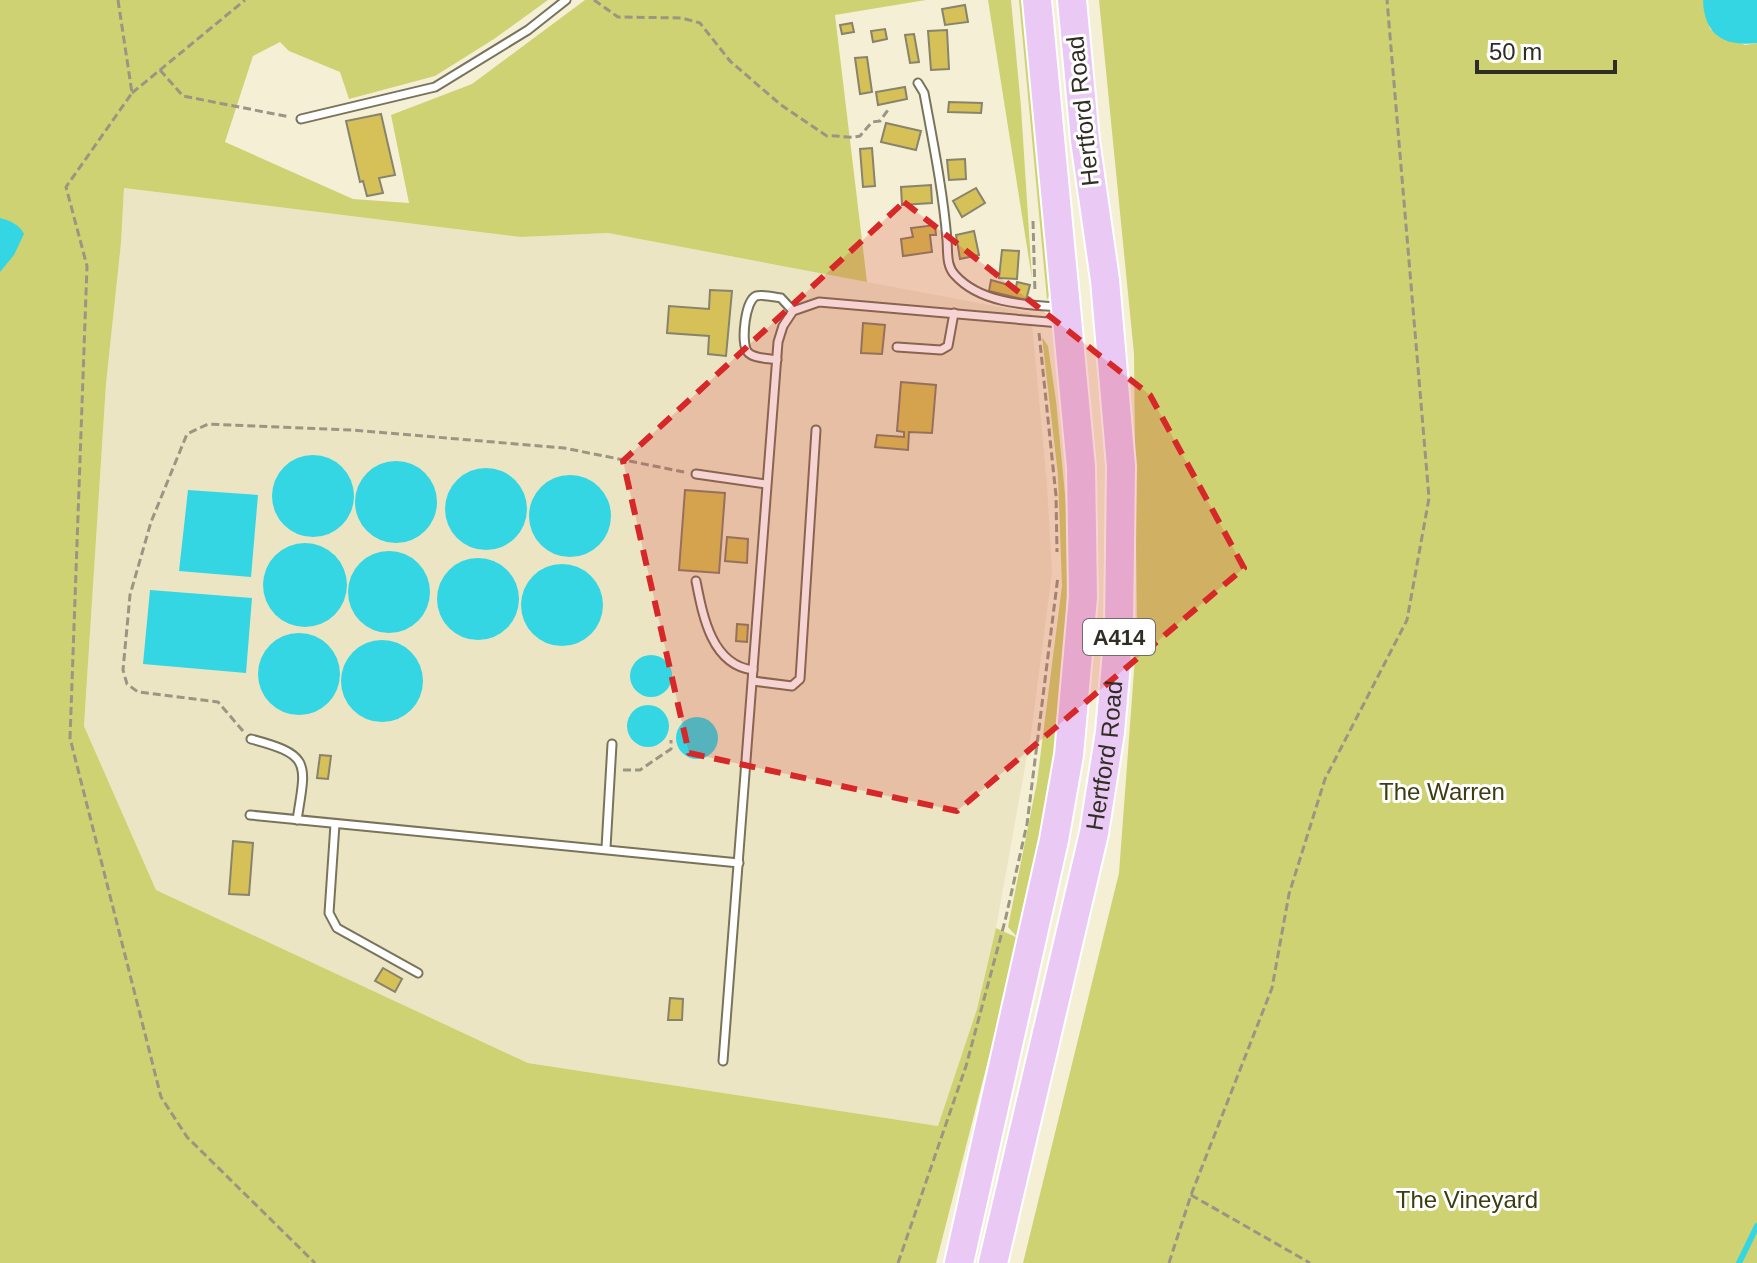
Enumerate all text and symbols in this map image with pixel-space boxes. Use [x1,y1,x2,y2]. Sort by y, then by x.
scale bar [1477,24,1615,74]
street label: Hertford Road [1061,35,1104,187]
text: 50 m [1489,38,1542,65]
road number: A414 [1083,619,1155,655]
street label: Hertford Road [1081,680,1127,832]
park label: The Warren [1379,778,1505,805]
park label: The Vineyard [1396,1186,1538,1213]

